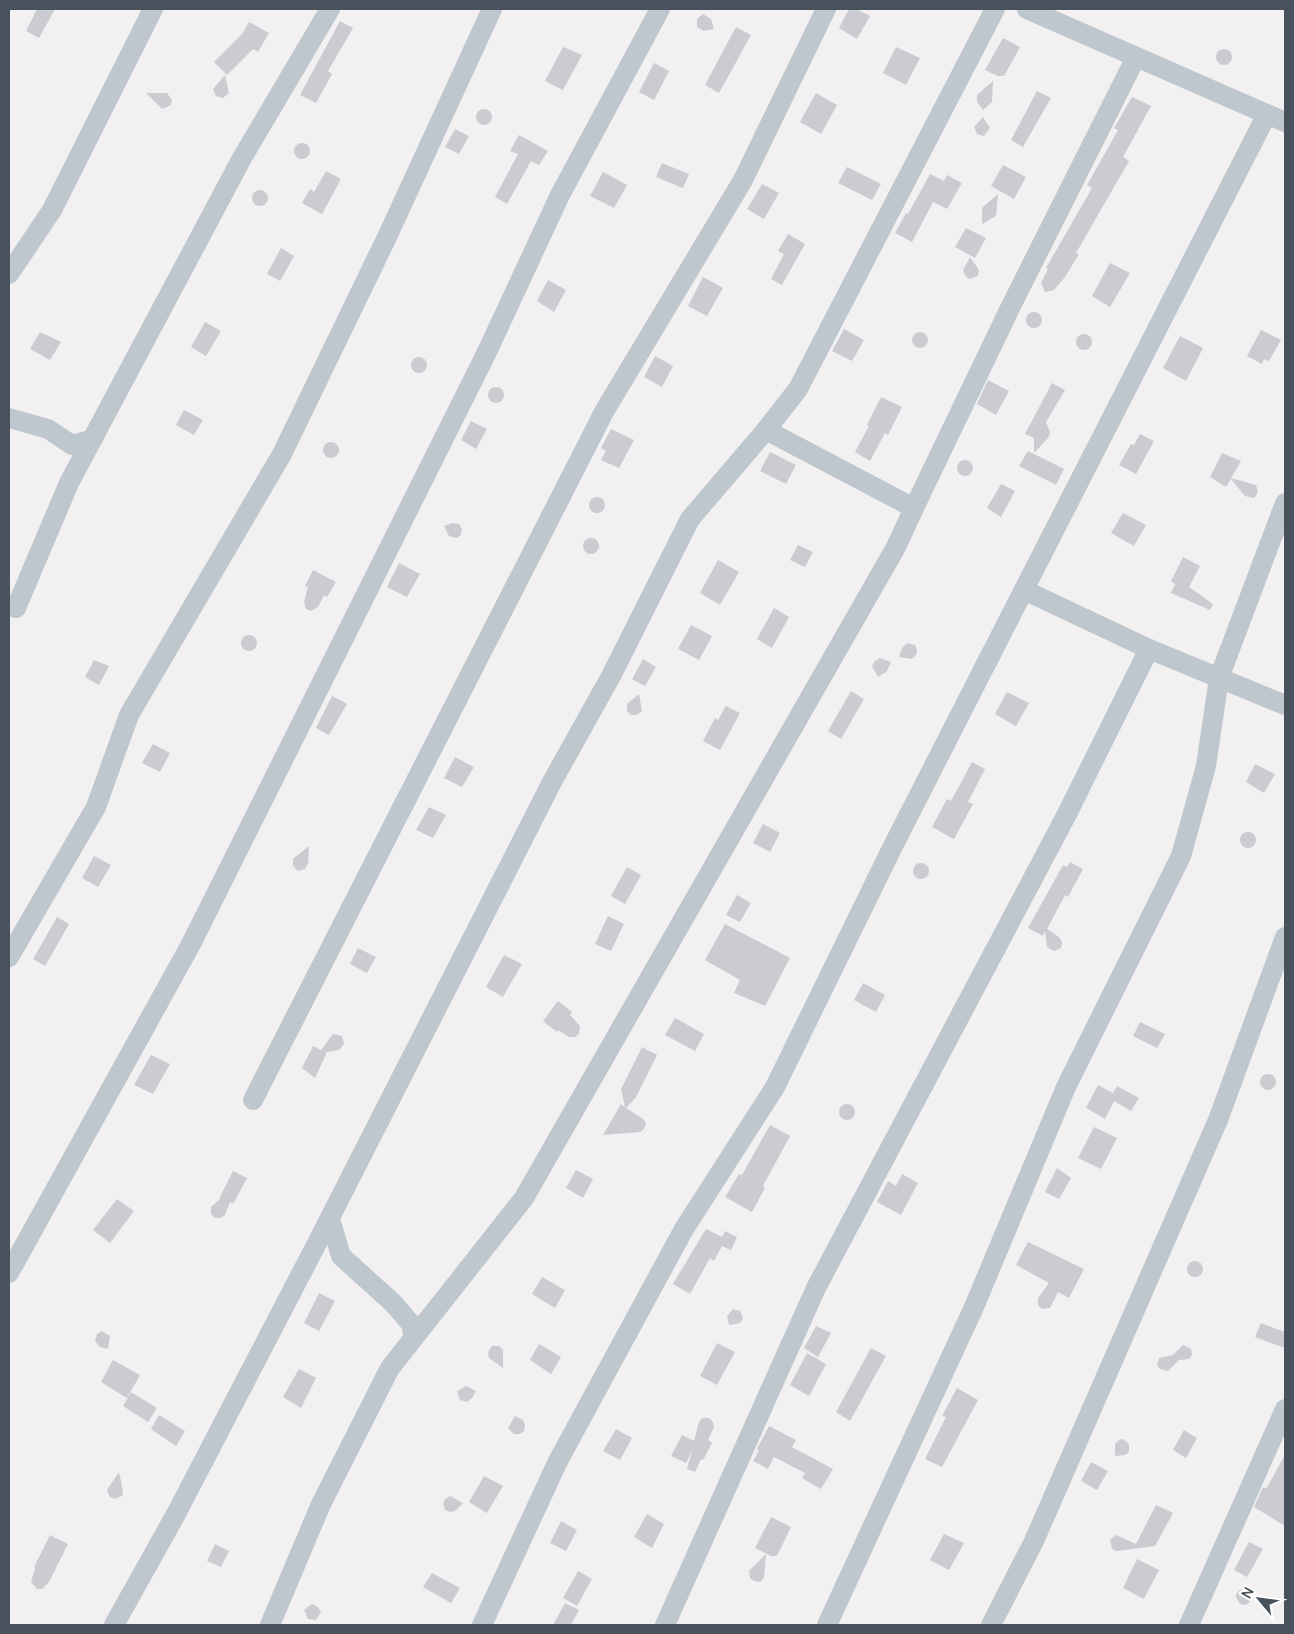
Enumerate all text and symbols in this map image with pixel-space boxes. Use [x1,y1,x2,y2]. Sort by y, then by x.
north arrow [1234,1574,1284,1624]
text: N [1236,1583,1258,1601]

